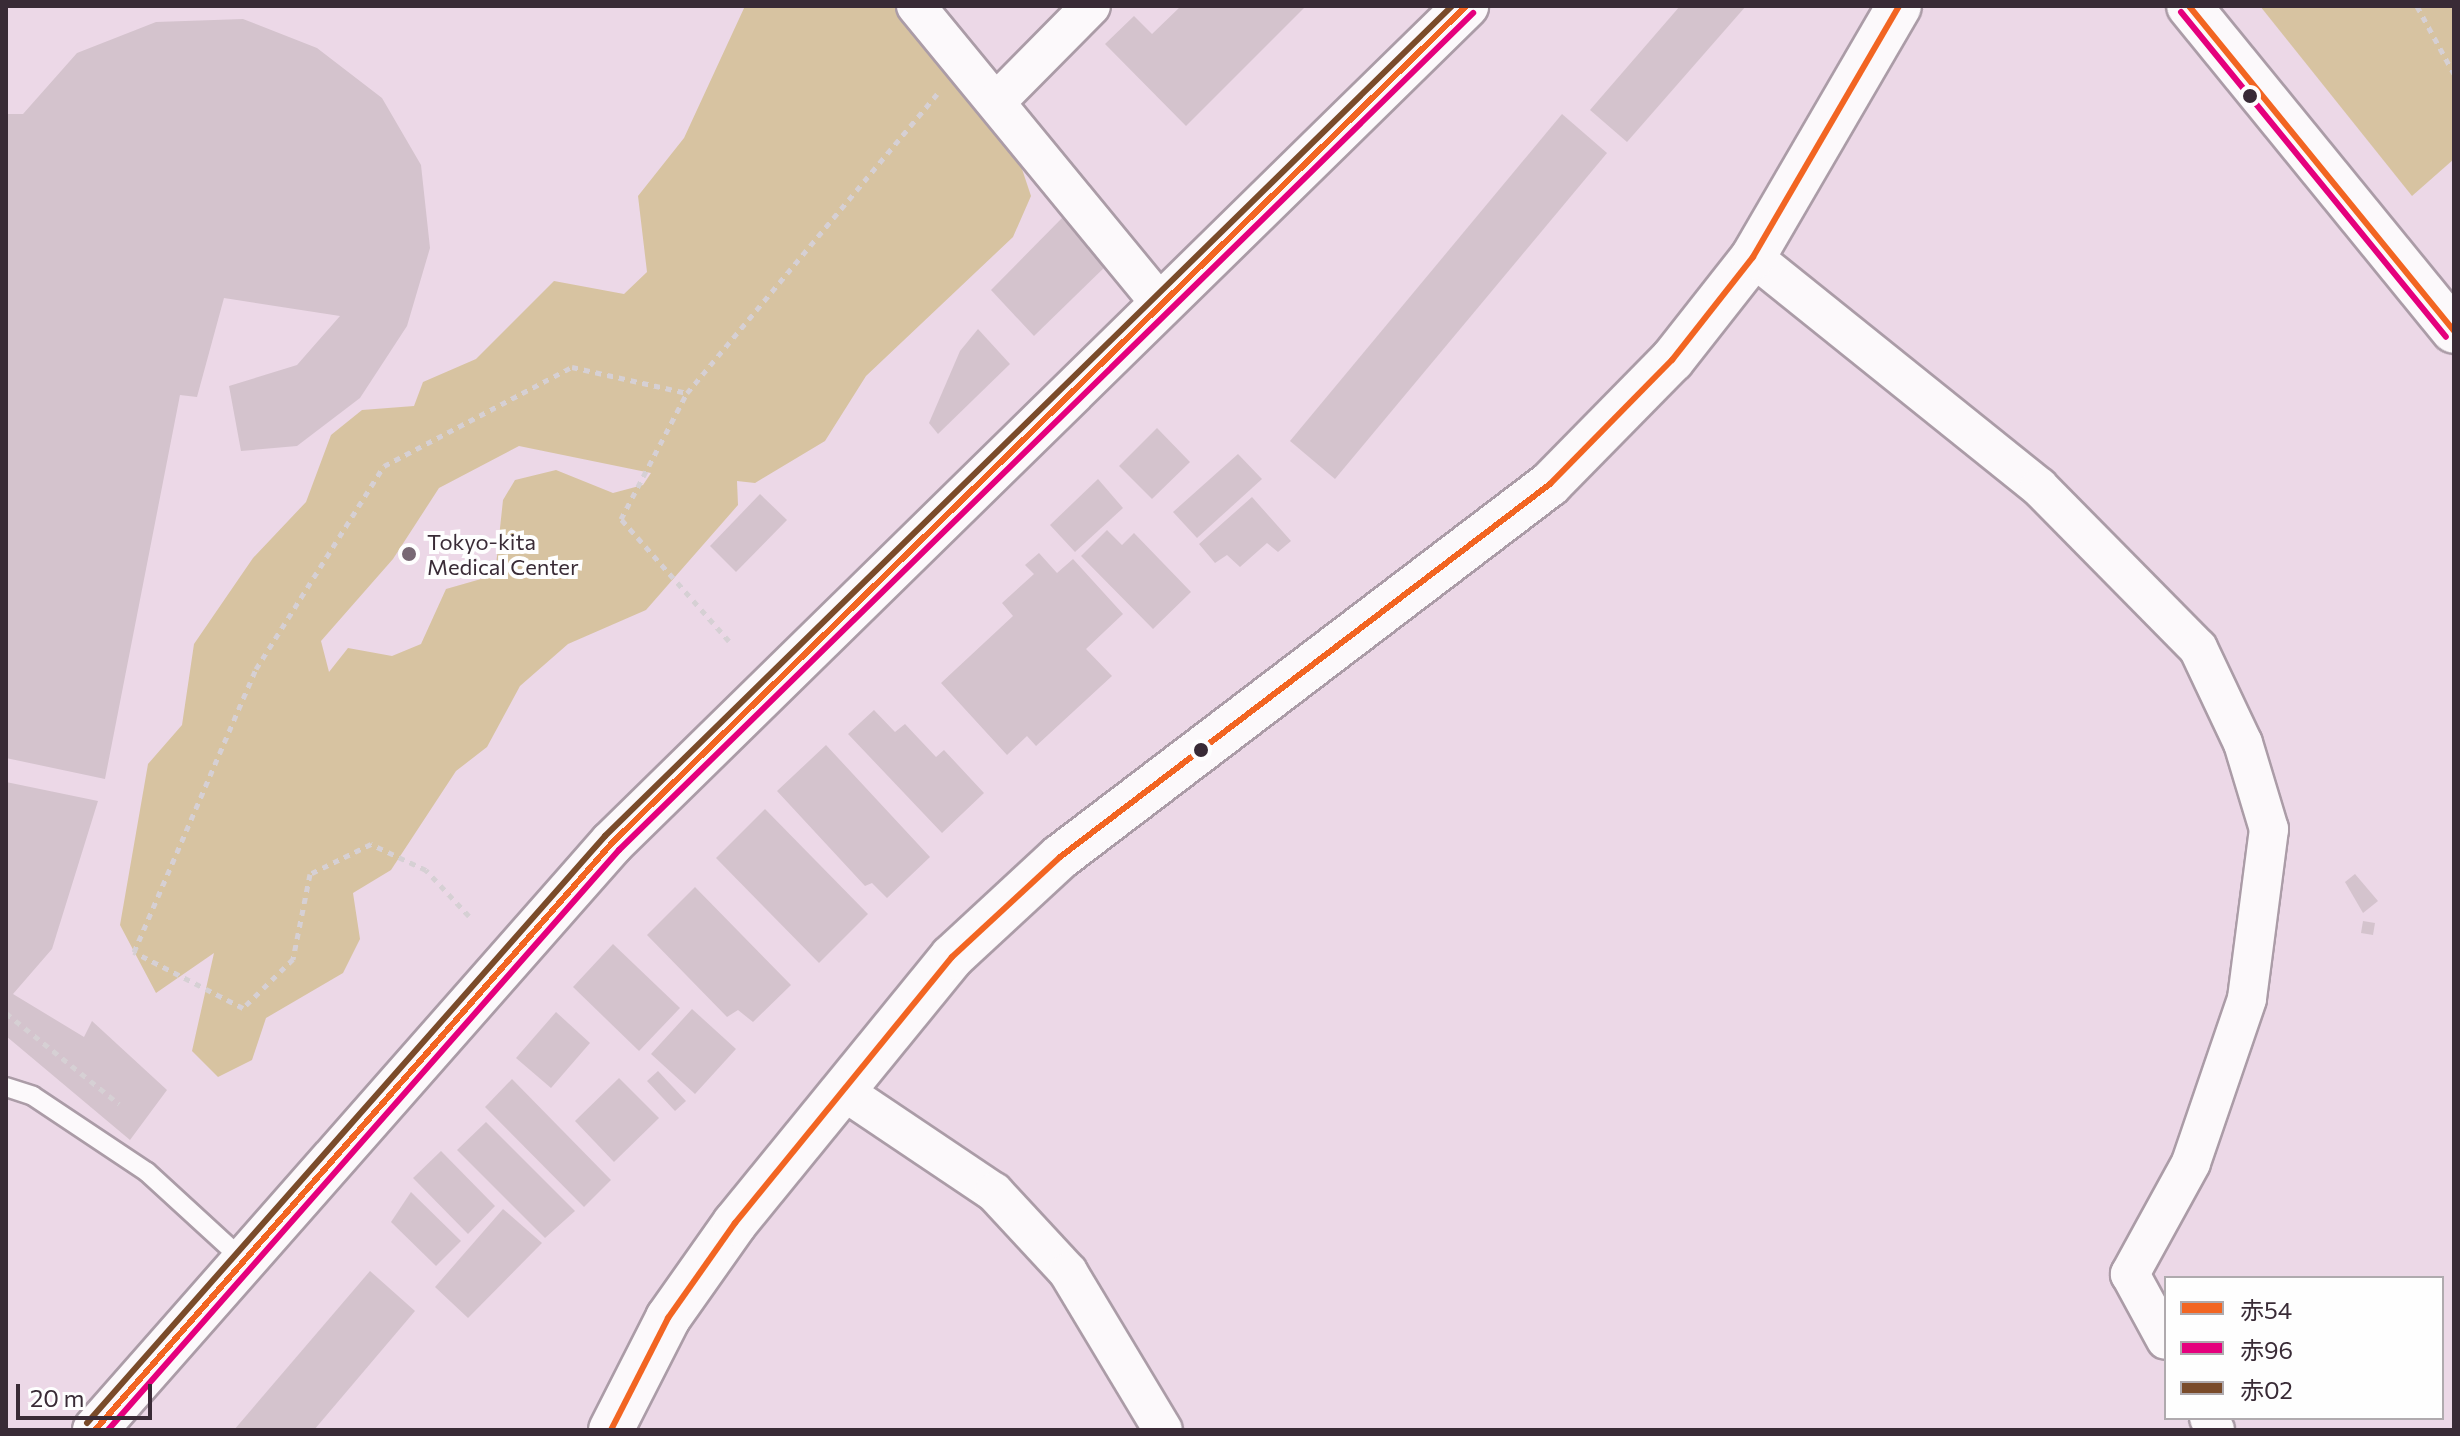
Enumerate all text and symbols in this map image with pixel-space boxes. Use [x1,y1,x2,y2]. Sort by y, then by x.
unlabelled marker [2242,88,2258,104]
place label: Tokyo-kita Medical Center [427,528,579,580]
marker: Tokyo-kita Medical Center [398,543,420,565]
unlabelled marker [1193,742,1209,758]
legend [2164,1276,2444,1420]
text: 赤54 [2240,1295,2292,1324]
text: 赤96 [2240,1335,2293,1364]
scale bar [20,1368,156,1418]
text: 赤02 [2240,1375,2293,1404]
text: 20 m [30,1383,84,1412]

